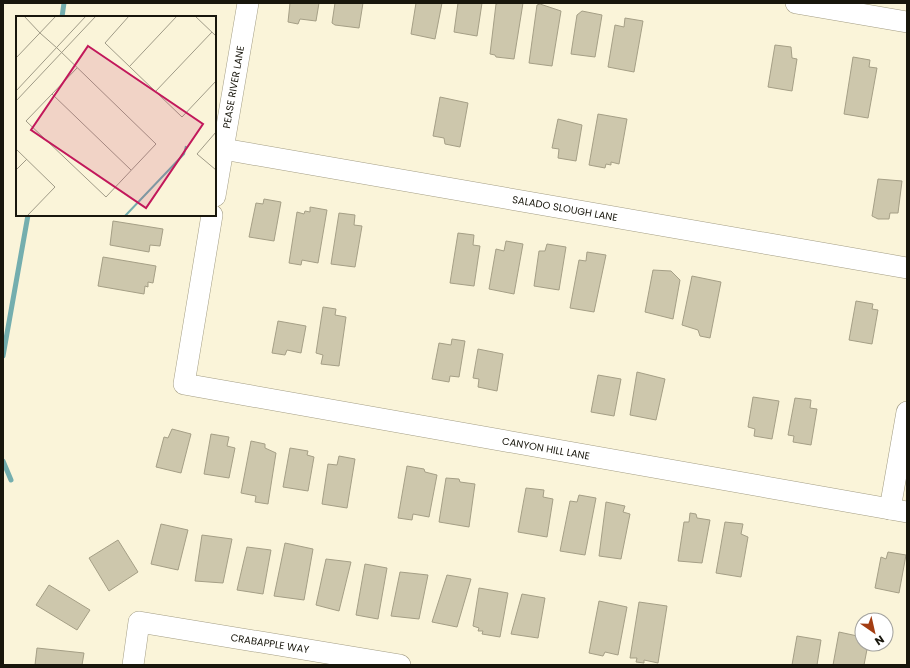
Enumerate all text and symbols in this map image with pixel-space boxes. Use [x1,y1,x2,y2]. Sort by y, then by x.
inset map [16,16,216,216]
street label: PEASE RIVER LANE [219,45,248,130]
street label: SALADO SLOUGH LANE [511,192,619,225]
street label: CANYON HILL LANE [501,433,591,464]
north arrow [854,612,894,652]
street label: CRABAPPLE WAY [230,630,310,657]
text: N [872,631,887,649]

